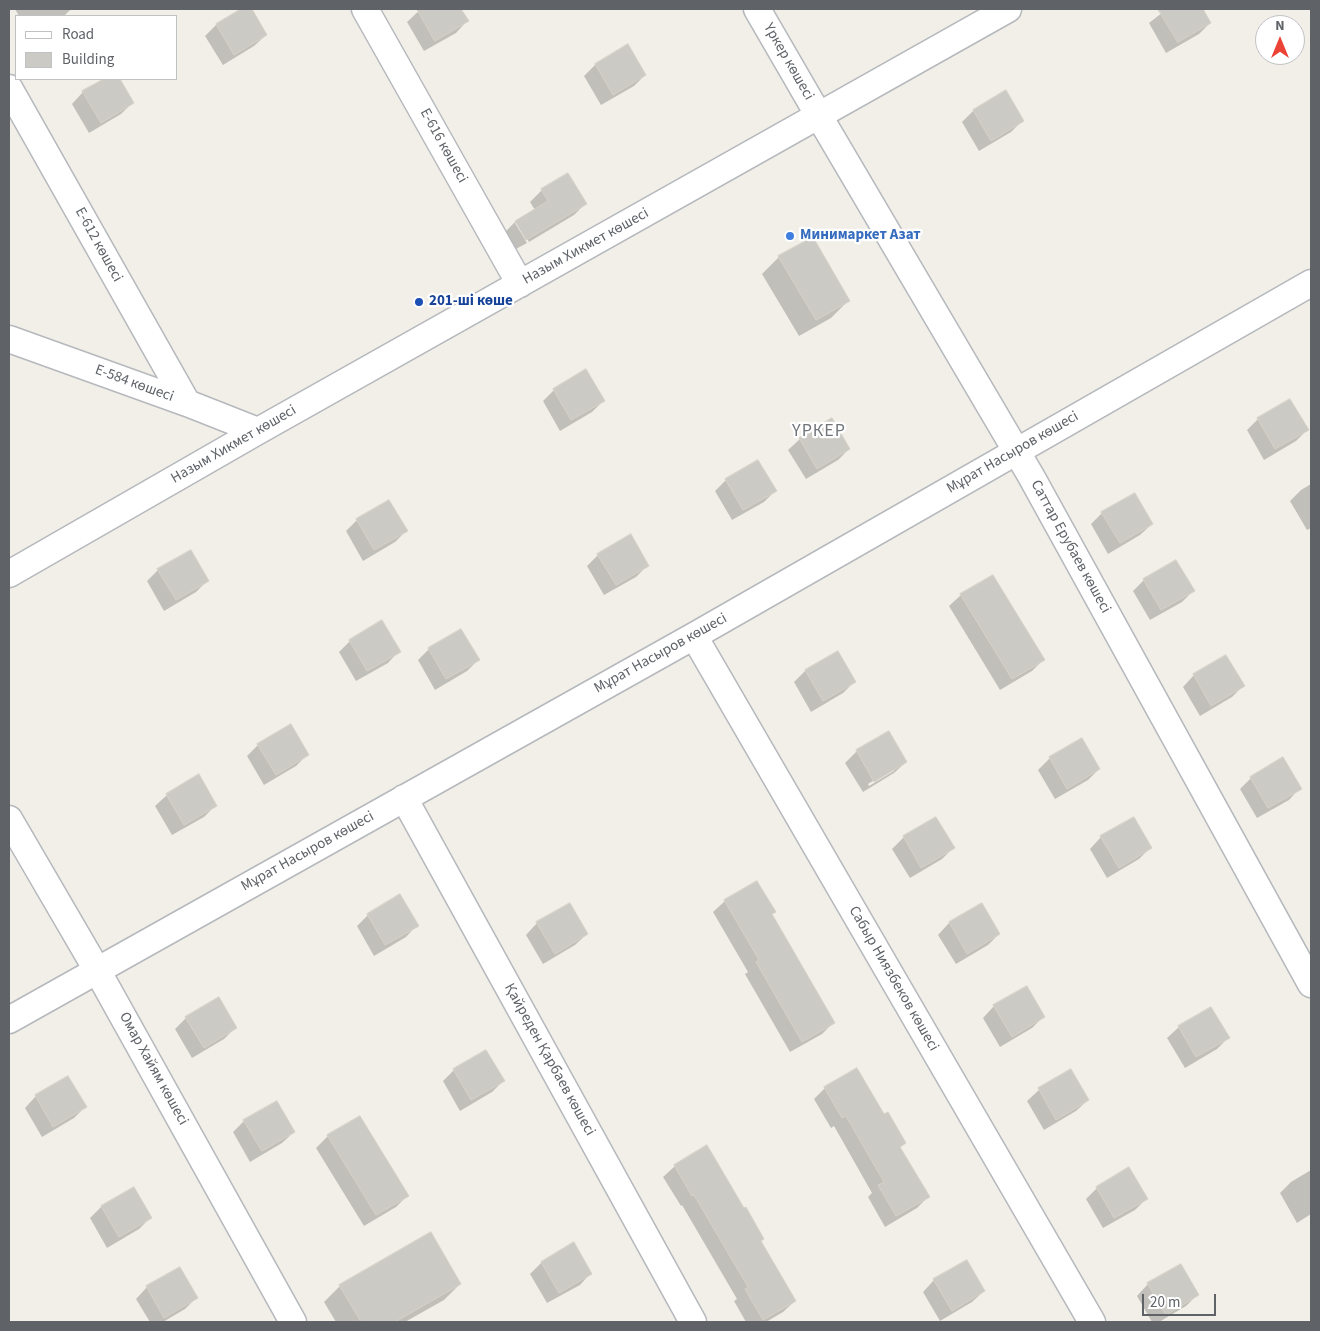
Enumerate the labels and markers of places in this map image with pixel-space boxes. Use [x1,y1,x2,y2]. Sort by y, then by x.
place label: Минимаркет Азат [800,227,921,245]
marker: Минимаркет Азат [784,230,796,242]
place label: 201-ші көше [429,293,513,311]
marker: 201-ші көше [413,296,425,308]

